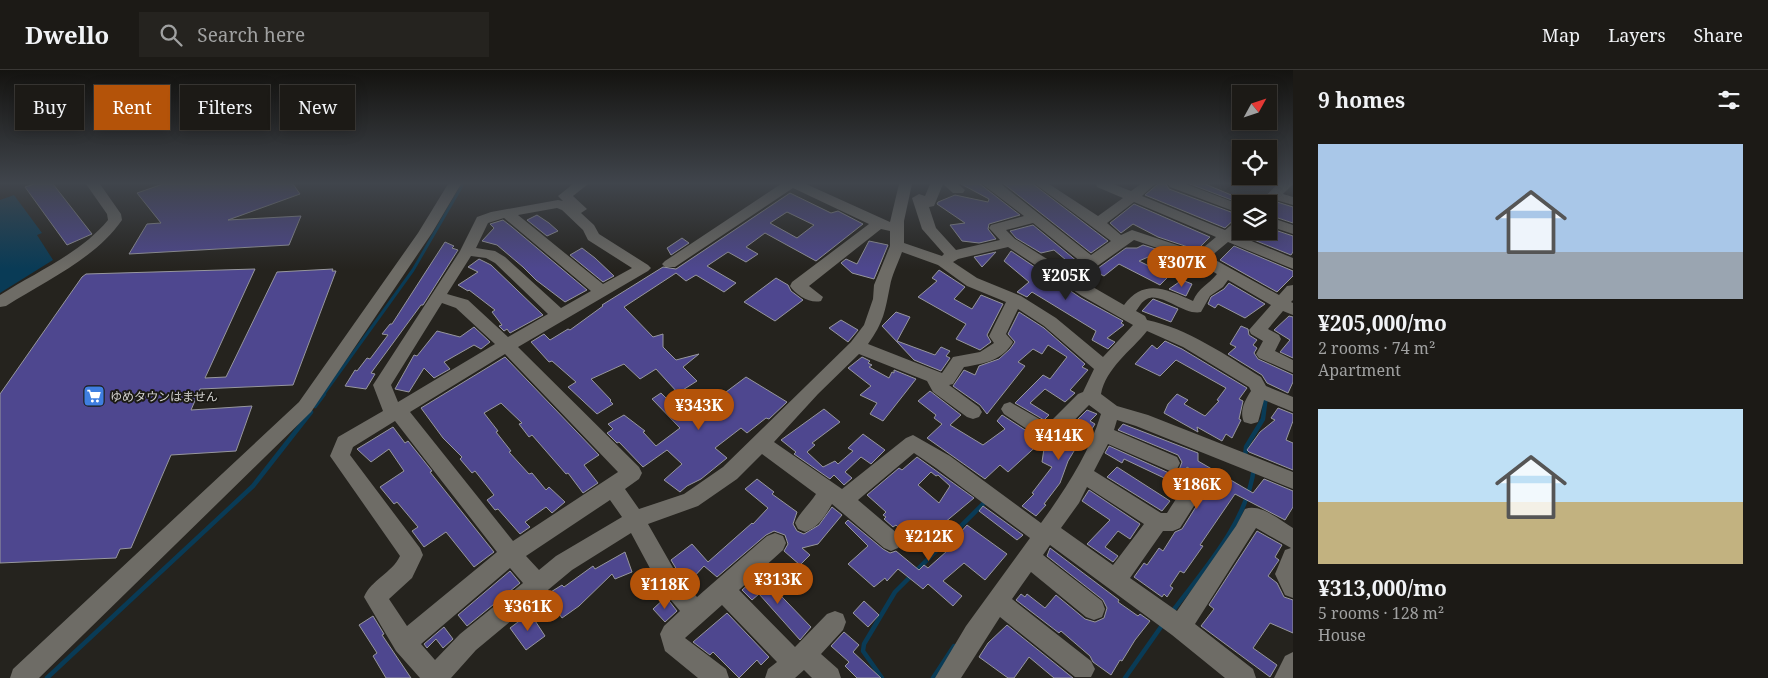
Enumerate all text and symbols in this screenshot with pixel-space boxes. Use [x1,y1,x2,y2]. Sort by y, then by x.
search box [139,12,489,57]
text: Dwello [25,18,109,51]
icon: search [157,21,185,49]
text: Search here [197,22,305,48]
text: Map [1542,23,1580,47]
text: Layers [1608,23,1666,47]
text: Share [1694,23,1743,47]
chip: Buy [15,85,84,130]
chip: Rent [94,85,170,130]
chip: Filters [180,85,270,130]
chip: New [280,85,355,130]
north arrow [1232,85,1278,130]
map controls [1232,85,1277,240]
text: 9 homes [1318,86,1405,114]
icon: filters [1715,86,1743,114]
button: locate [1232,140,1277,185]
icon: home [1486,177,1576,267]
button: layers [1232,195,1277,240]
pin: ¥307K [1147,246,1217,288]
text: ¥307K [1158,251,1206,273]
pin: ¥205K [1031,258,1101,301]
text: ¥205K [1042,264,1090,286]
text: ¥205,000/mo [1318,309,1447,337]
text: 2 rooms · 74 m² [1318,337,1435,359]
text: Apartment [1318,359,1401,381]
supermarket icon: ゆめタウンはません [82,384,106,408]
place label: ゆめタウンはません [110,388,218,405]
pin: ¥343K [664,388,734,431]
text: ¥343K [675,394,723,416]
pin: ¥414K [1024,418,1094,461]
text: ¥414K [1035,424,1083,446]
icon: home [1486,442,1576,532]
pin: ¥186K [1162,468,1232,510]
text: ¥186K [1173,473,1221,495]
pin: ¥212K [894,520,964,562]
text: ¥212K [905,525,953,547]
pin: ¥313K [743,562,813,605]
pin: ¥118K [630,568,700,610]
text: ¥313K [754,568,802,590]
text: ¥118K [641,573,689,595]
text: ¥313,000/mo [1318,574,1447,602]
pin: ¥361K [493,590,563,632]
text: ¥361K [504,595,552,617]
text: 5 rooms · 128 m² [1318,602,1444,624]
text: House [1318,624,1366,646]

